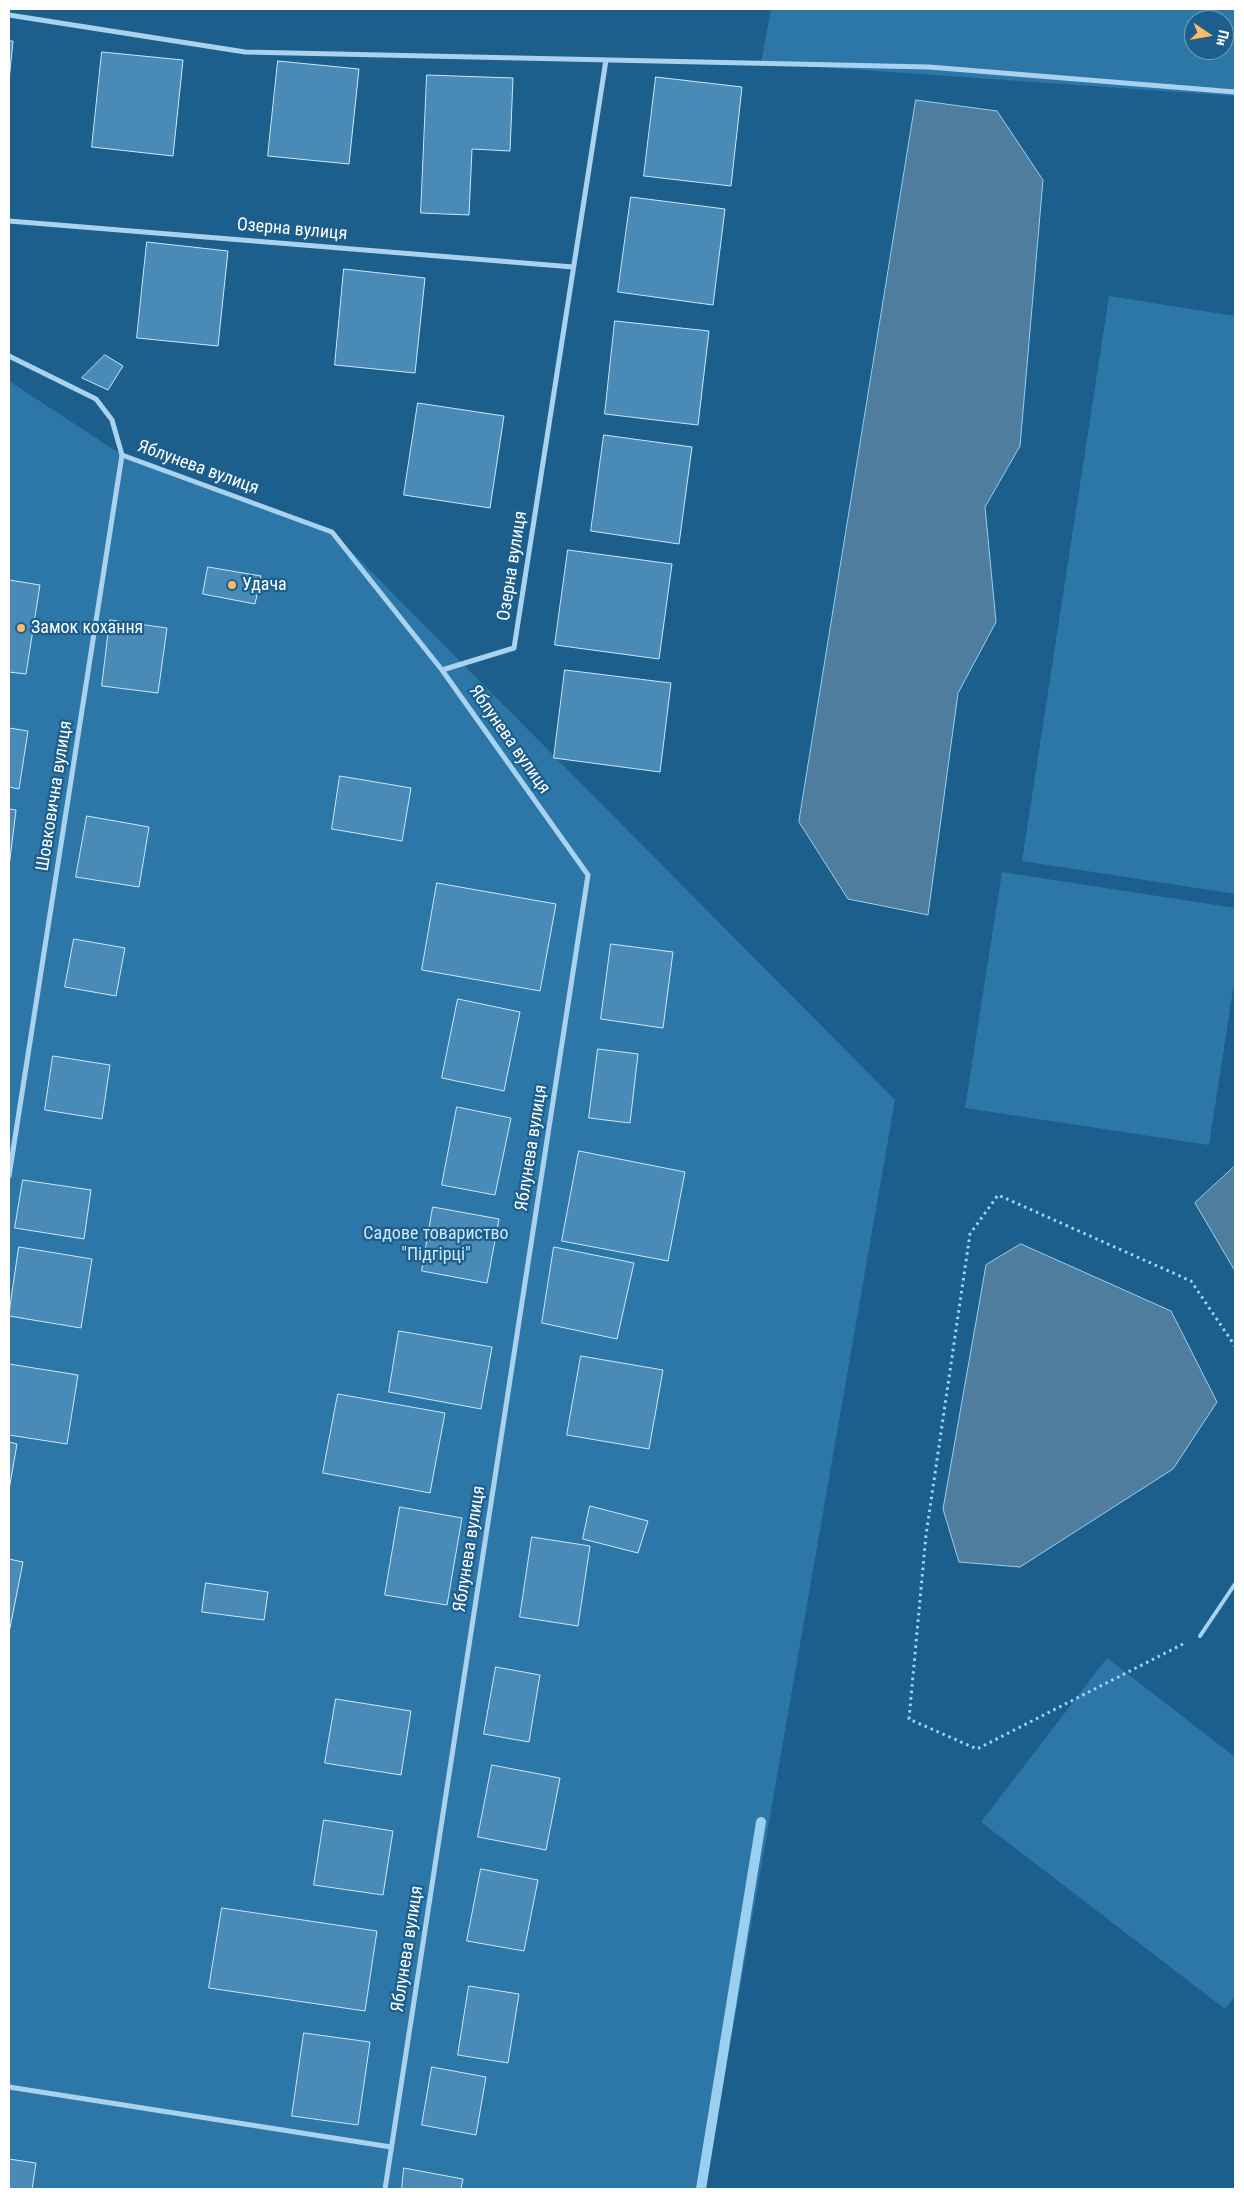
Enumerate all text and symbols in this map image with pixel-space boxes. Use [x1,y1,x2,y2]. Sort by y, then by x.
north arrow [1184,10,1234,60]
text: Пн [1213,29,1232,47]
street label: Озерна вулиця [236,214,348,246]
street label: Яблунева вулиця [134,436,262,500]
street label: Озерна вулиця [494,510,532,622]
place label: Удача [242,574,287,596]
marker: Удача [226,579,238,591]
place label: Замок кохання [31,617,143,639]
marker: Замок кохання [15,622,27,634]
street label: Яблунева вулиця [464,682,554,798]
street label: Шовковична вулиця [32,719,78,873]
street label: Яблунева вулиця [511,1083,553,1213]
park label: Садове товариство "Підгірці" [363,1223,509,1266]
street label: Яблунева вулиця [449,1484,491,1614]
street label: Яблунева вулиця [387,1884,429,2014]

